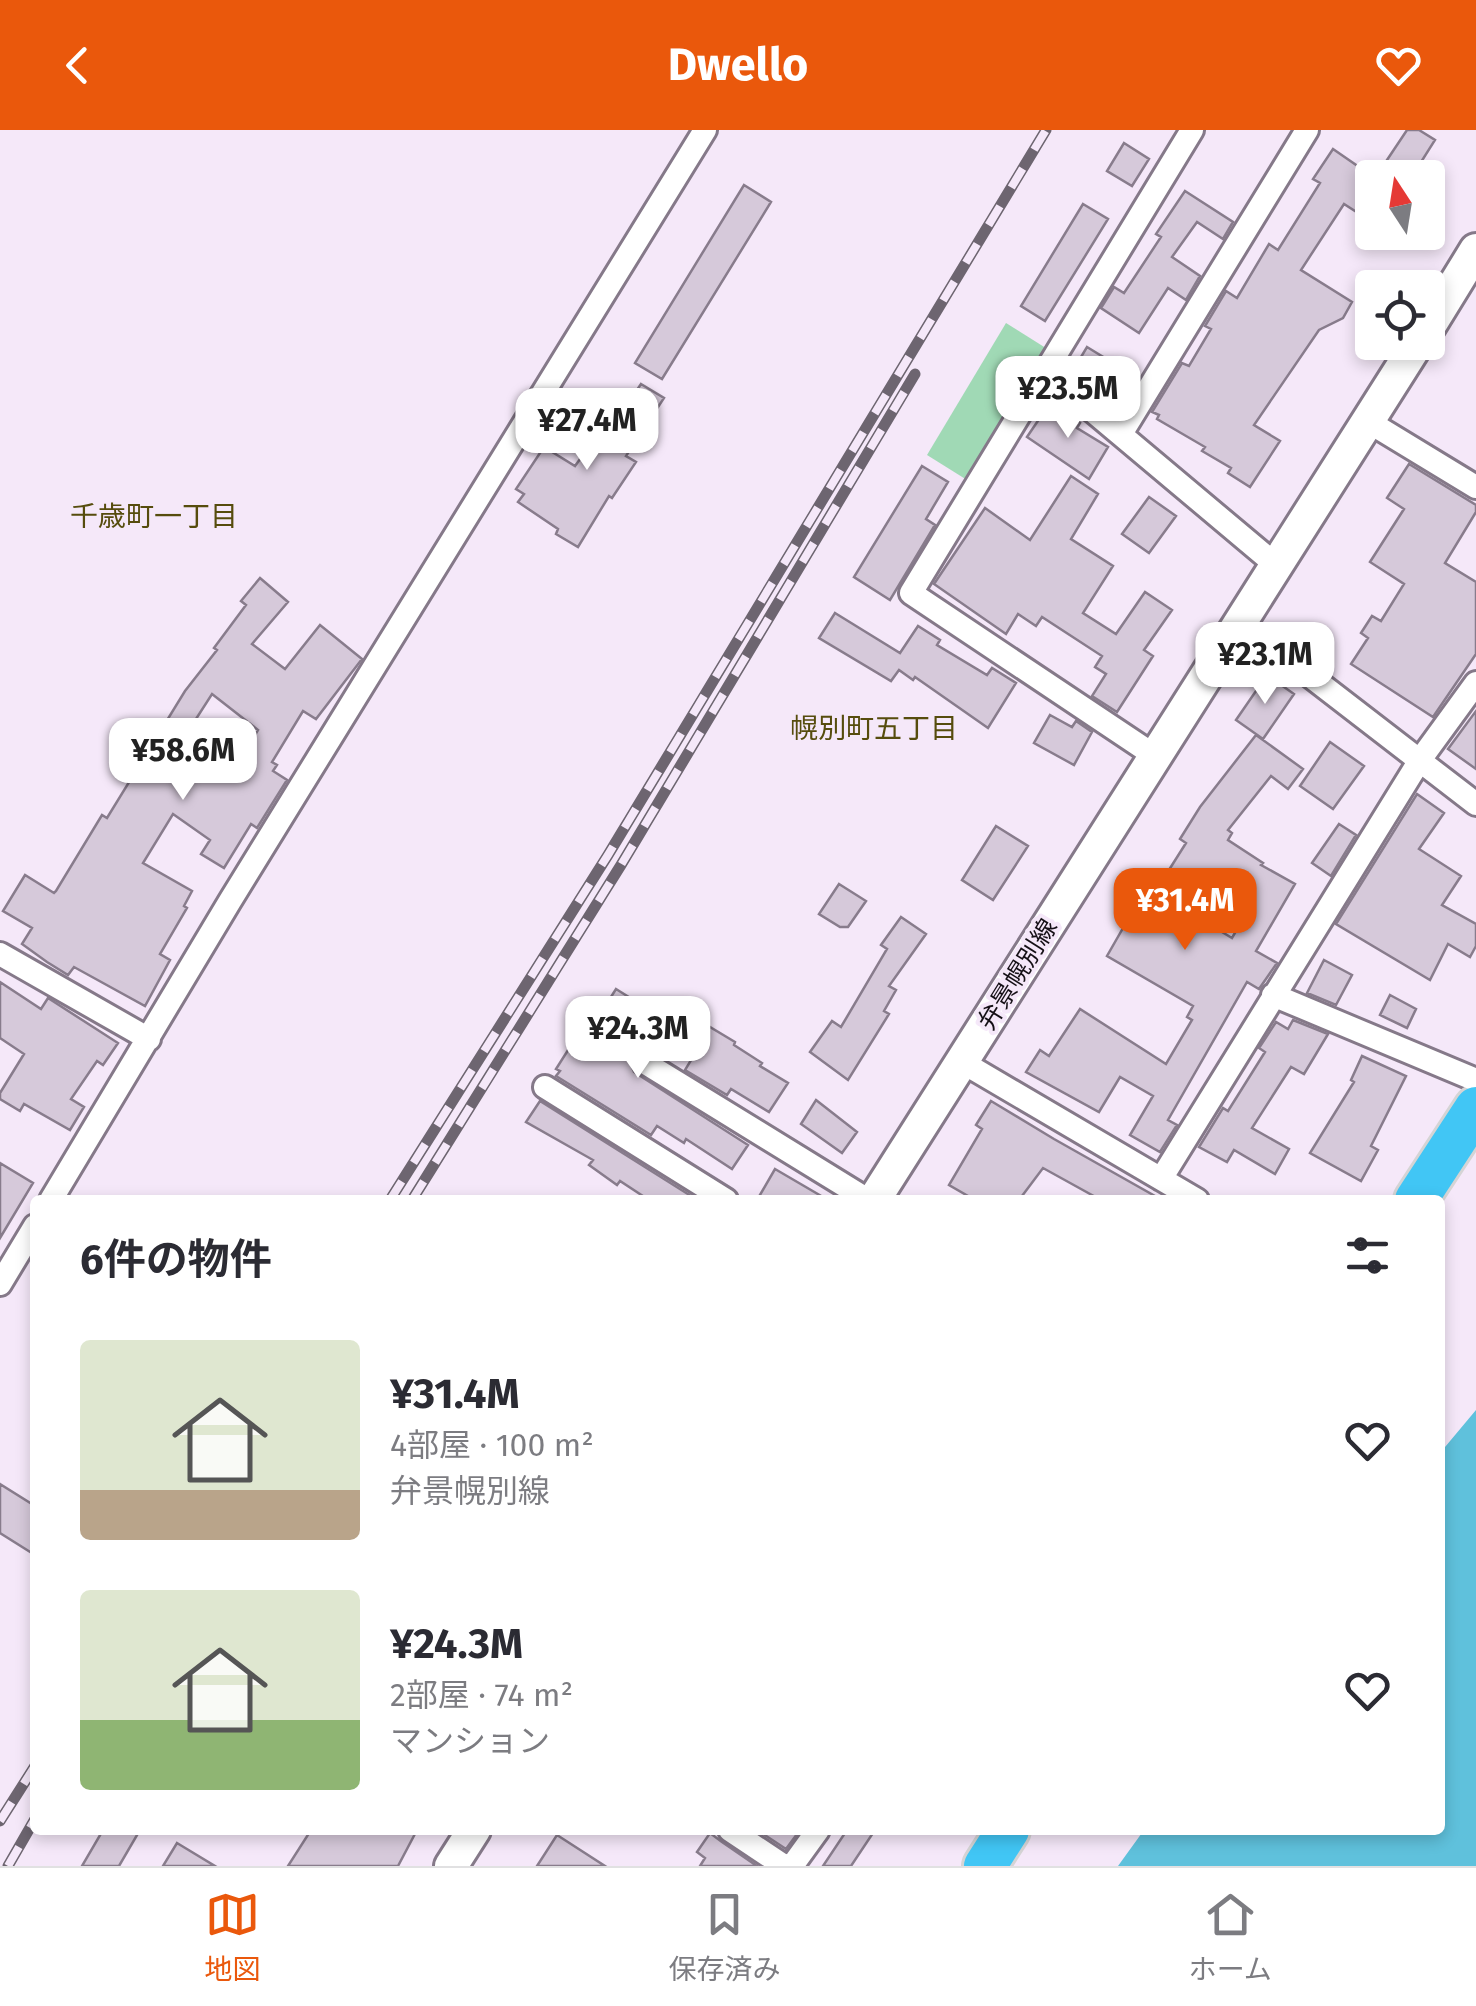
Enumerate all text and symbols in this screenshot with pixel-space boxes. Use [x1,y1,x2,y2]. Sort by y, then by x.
icon: back [50,38,105,93]
text: Dwello [668,38,808,92]
icon: heart [1371,38,1426,93]
north arrow [1355,160,1445,250]
map controls [1355,160,1445,360]
button: locate [1355,270,1445,360]
pin: ¥23.5M [987,356,1149,441]
text: ¥23.5M [1017,369,1119,407]
pin: ¥27.4M [506,388,668,473]
text: ¥27.4M [537,401,637,439]
district label: 千歳町一丁目 [70,500,238,533]
pin: ¥23.1M [1184,622,1346,707]
text: ¥23.1M [1217,635,1313,673]
district label: 幌別町五丁目 [790,712,958,745]
pin: ¥58.6M [102,718,264,803]
text: ¥58.6M [131,731,235,769]
pin: ¥31.4M [1104,868,1266,953]
text: ¥31.4M [1136,881,1234,919]
street label: 弁景幌別線 [972,914,1064,1035]
pin: ¥24.3M [557,996,719,1081]
text: ¥24.3M [587,1009,689,1047]
icon: filters [1340,1228,1395,1283]
text: 6件の物件 [80,1235,272,1285]
text: ¥31.4M [390,1369,520,1419]
icon: home [160,1380,280,1500]
icon: heart [1340,1413,1395,1468]
text: 4部屋 · 100 m² [390,1426,594,1464]
text: 弁景幌別線 [390,1472,550,1510]
text: ¥24.3M [390,1619,523,1669]
icon: home [160,1630,280,1750]
icon: heart [1340,1663,1395,1718]
text: 2部屋 · 74 m² [390,1676,573,1714]
text: マンション [390,1722,550,1760]
tab: 地図 [204,1887,260,1987]
tab: 保存済み [668,1887,780,1987]
tab: ホーム [1189,1887,1272,1987]

